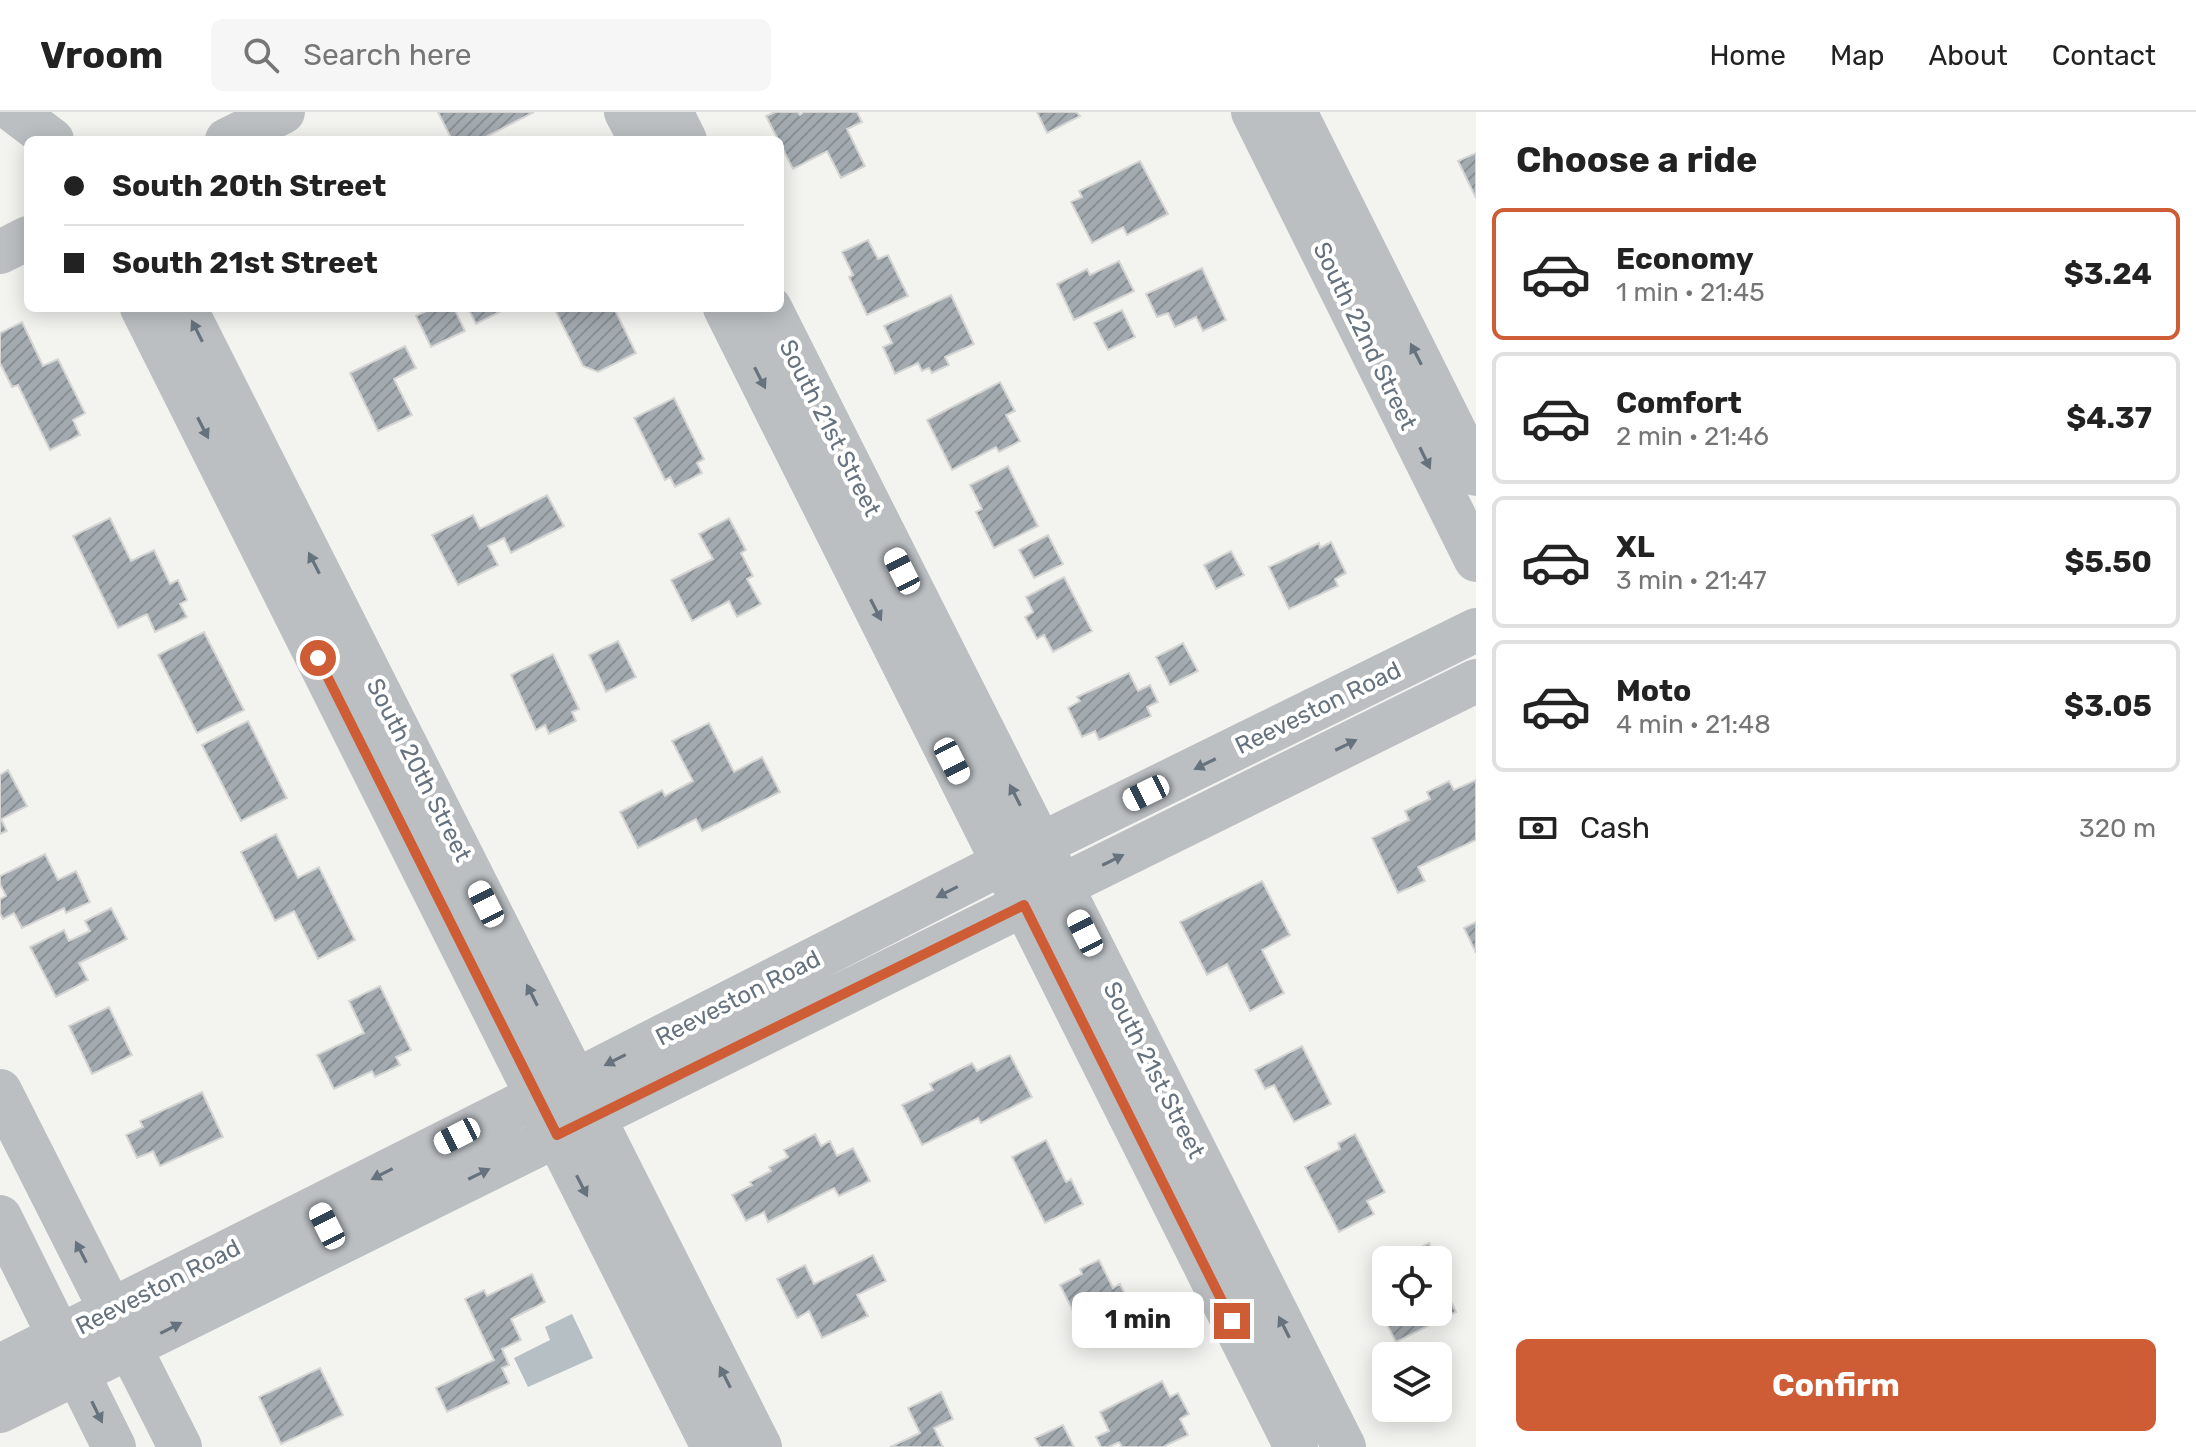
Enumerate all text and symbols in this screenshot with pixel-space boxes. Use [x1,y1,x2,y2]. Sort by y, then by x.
search box [211,19,771,91]
text: Vroom [40,32,163,78]
icon: search [239,33,283,77]
text: Search here [303,37,472,73]
text: Home [1709,39,1786,72]
text: Map [1830,39,1884,72]
text: About [1928,39,2008,72]
text: Contact [2052,39,2156,72]
text: Choose a ride [1516,138,1757,181]
text: South 20th Street [112,168,386,204]
street label: South 22nd Street [1307,238,1423,434]
icon: car [1520,238,1592,310]
text: Economy [1616,241,1754,277]
text: South 21st Street [112,245,378,281]
text: $3.24 [2064,256,2152,292]
text: 1 min · 21:45 [1616,277,1765,308]
one-way arrow [190,319,204,342]
street label: South 21st Street [773,335,887,521]
one-way arrow [1409,343,1423,366]
one-way arrow [753,366,766,389]
icon: car [1520,382,1592,454]
text: Comfort [1616,385,1742,421]
text: $4.37 [2066,400,2152,436]
one-way arrow [196,416,209,439]
text: 2 min · 21:46 [1616,421,1769,452]
one-way arrow [1418,446,1432,469]
icon: car [1520,526,1592,598]
text: XL [1616,529,1655,565]
car [880,544,924,598]
text: $5.50 [2064,544,2152,580]
one-way arrow [307,552,321,575]
text: 3 min · 21:47 [1616,565,1767,596]
one-way arrow [869,599,883,622]
route start [300,640,336,676]
street label: Reeveston Road [1231,656,1405,760]
icon: car [1520,670,1592,742]
text: Moto [1616,673,1691,709]
street label: South 20th Street [361,674,477,866]
text: $3.05 [2064,688,2152,724]
text: 4 min · 21:48 [1616,709,1771,740]
car [930,734,974,788]
one-way arrow [1335,738,1358,752]
one-way arrow [1194,757,1217,771]
car [1119,772,1173,814]
one-way arrow [1009,784,1022,807]
icon: cash [1516,806,1560,850]
text: Cash [1580,810,1650,846]
text: 320 m [2079,813,2156,844]
one-way arrow [1102,854,1125,867]
car [464,877,508,931]
one-way arrow [936,885,959,898]
car [1063,906,1107,960]
street label: Reeveston Road [651,944,825,1052]
street label: South 21st Street [1097,977,1211,1163]
one-way arrow [525,984,539,1007]
one-way arrow [604,1053,627,1067]
car [430,1114,484,1158]
one-way arrow [370,1167,393,1181]
one-way arrow [467,1168,490,1181]
one-way arrow [576,1174,589,1197]
car [305,1199,349,1253]
street label: Reeveston Road [71,1233,245,1341]
one-way arrow [75,1241,88,1264]
map controls [1372,1246,1452,1422]
button: locate [1372,1246,1452,1326]
callout: 1 min [1072,1293,1204,1349]
route end [1214,1303,1250,1339]
text: 1 min [1105,1304,1171,1335]
one-way arrow [1277,1316,1290,1339]
one-way arrow [159,1321,182,1335]
button: Confirm [1516,1339,2156,1431]
button: layers [1372,1342,1452,1422]
one-way arrow [718,1366,732,1389]
one-way arrow [90,1401,104,1424]

